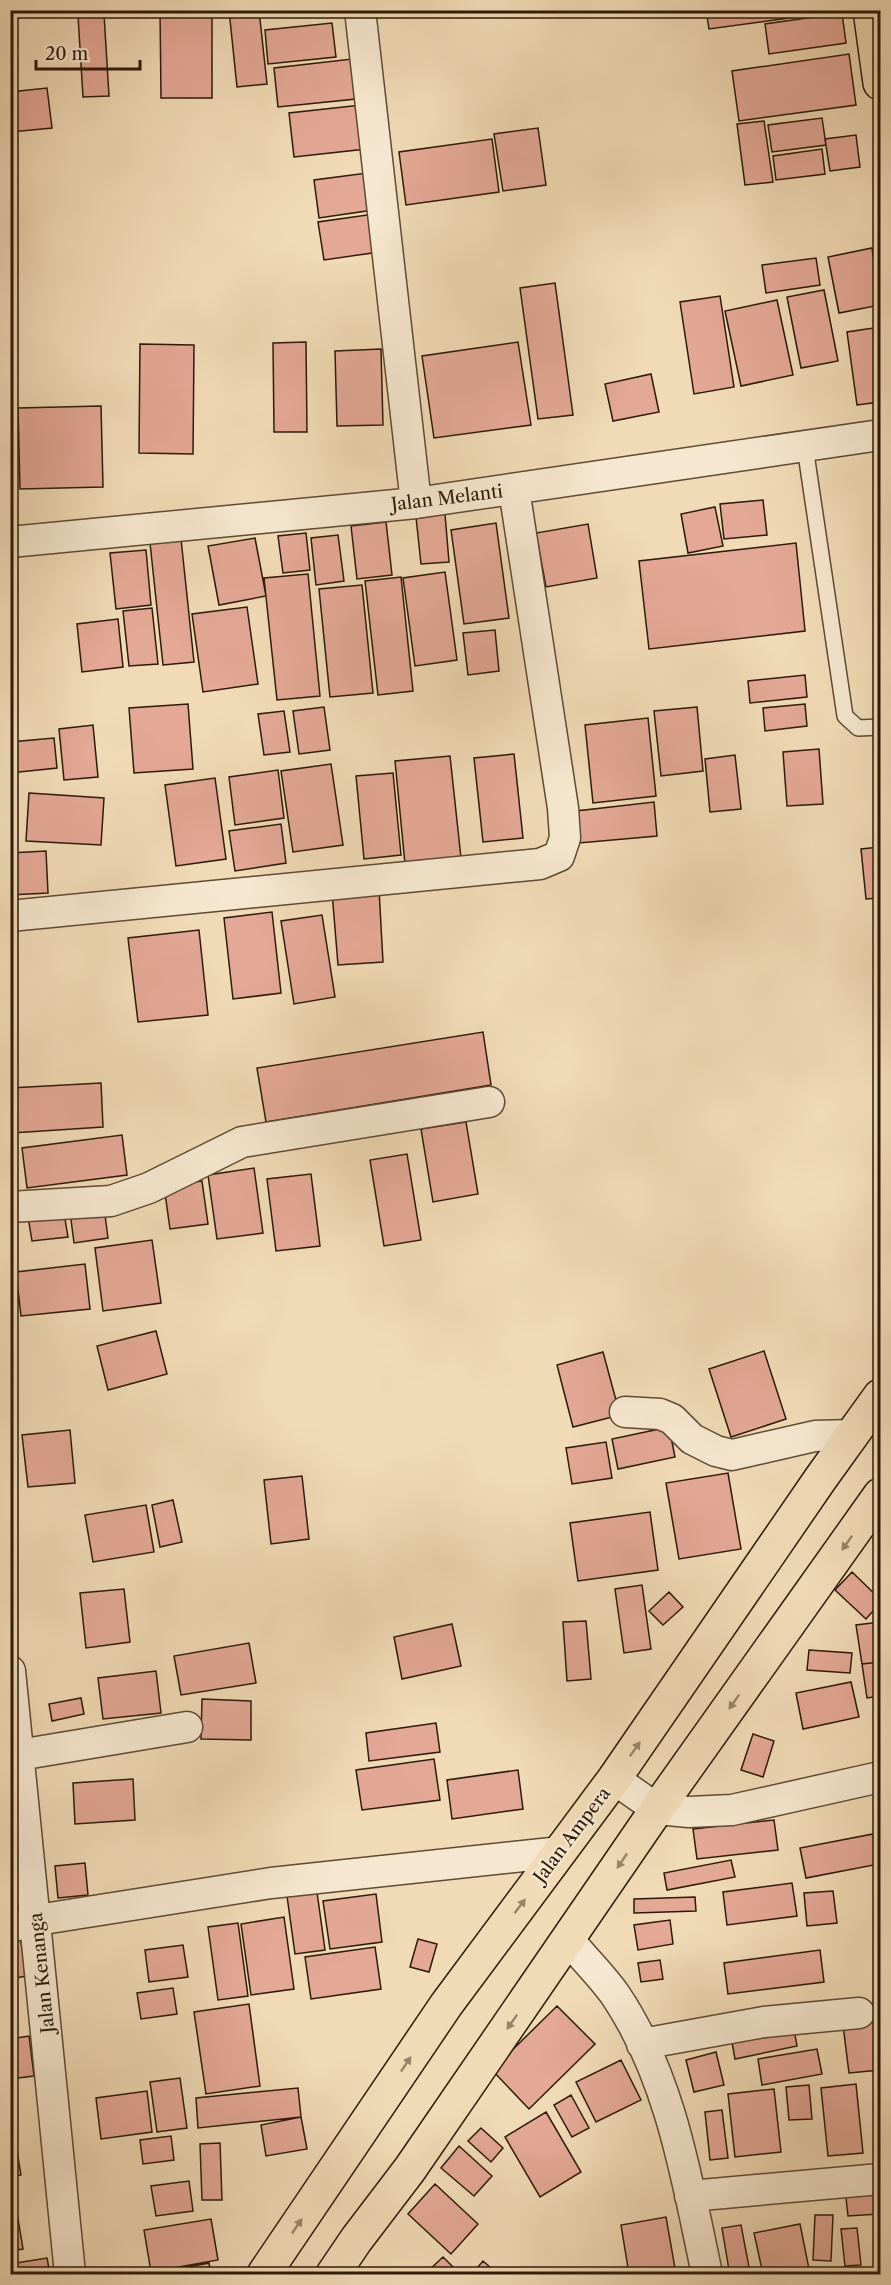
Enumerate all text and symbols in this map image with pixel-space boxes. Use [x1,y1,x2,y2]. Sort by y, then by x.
scale bar [36,33,140,71]
text: 20 m [45,43,89,65]
street label: Jalan Melanti [387,480,505,516]
one-way arrow [841,1534,853,1550]
one-way arrow [728,1693,740,1709]
one-way arrow [629,1741,641,1757]
street label: Jalan Ampera [527,1782,615,1890]
one-way arrow [616,1853,628,1869]
one-way arrow [513,1898,526,1914]
street label: Jalan Kenanga [25,1911,60,2037]
one-way arrow [506,2014,518,2030]
one-way arrow [400,2056,411,2072]
one-way arrow [291,2218,302,2234]

